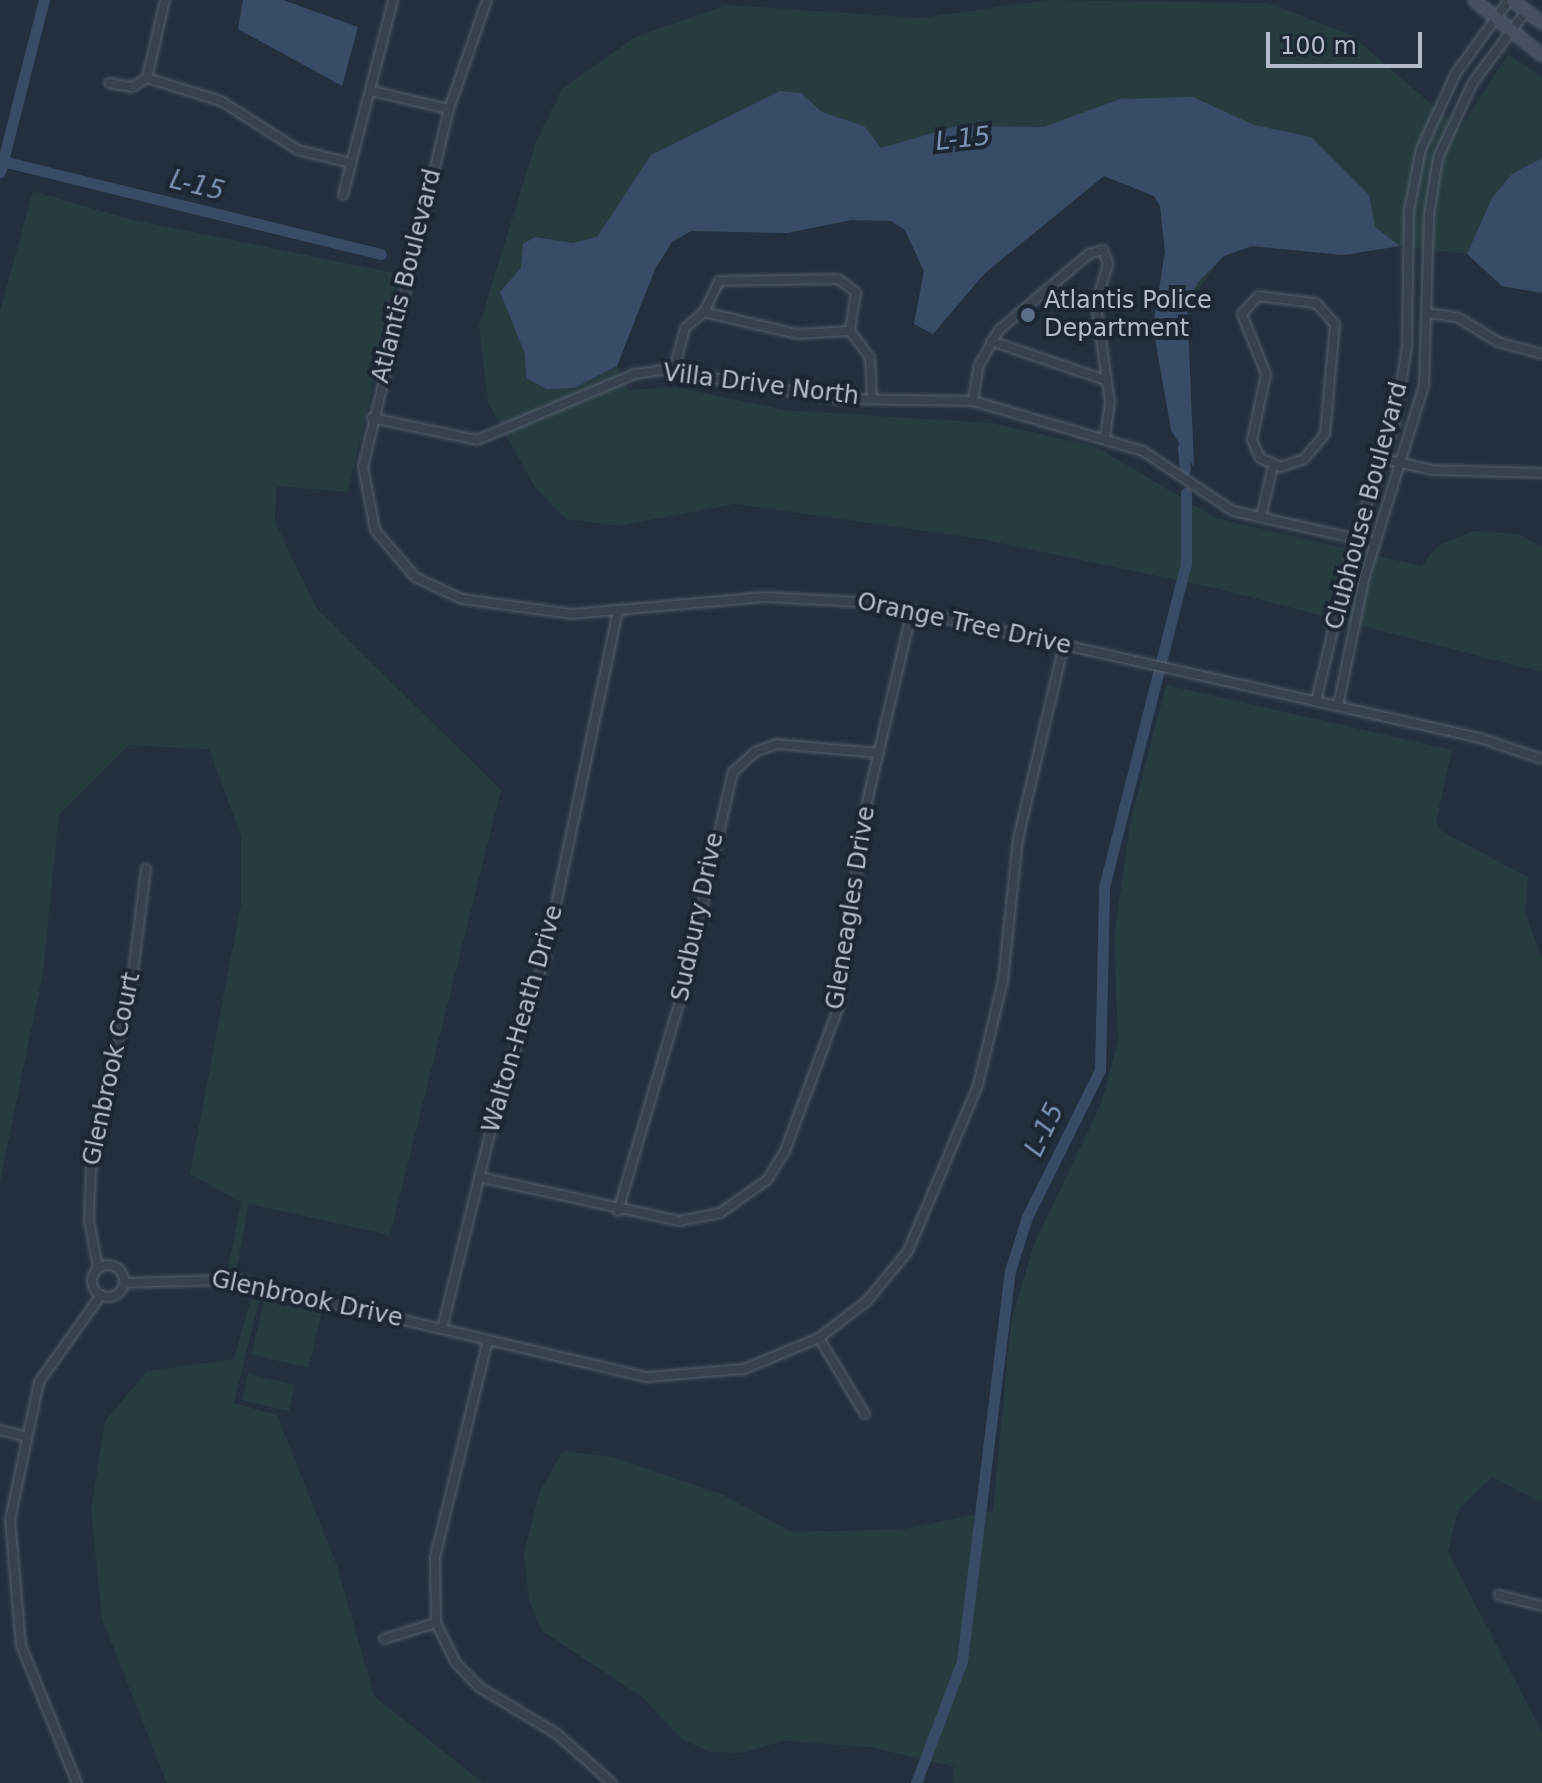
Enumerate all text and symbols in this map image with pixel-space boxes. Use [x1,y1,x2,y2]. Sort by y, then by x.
scale bar [1270,16,1426,66]
text: 100 m [1280,32,1357,60]
water label: L-15 [934,121,992,157]
water label: L-15 [167,164,227,208]
street label: Atlantis Boulevard [366,166,448,386]
place label: Atlantis Police Department [1044,287,1212,343]
marker: Atlantis Police Department [1019,306,1037,324]
street label: Villa Drive North [661,359,861,411]
street label: Clubhouse Boulevard [1320,379,1414,633]
street label: Orange Tree Drive [854,587,1074,661]
street label: Gleneagles Drive [821,804,881,1012]
street label: Sudbury Drive [666,830,730,1004]
street label: Walton-Heath Drive [477,902,569,1136]
street label: Glenbrook Court [77,970,147,1168]
water label: L-15 [1019,1098,1071,1162]
street label: Glenbrook Drive [209,1265,405,1333]

